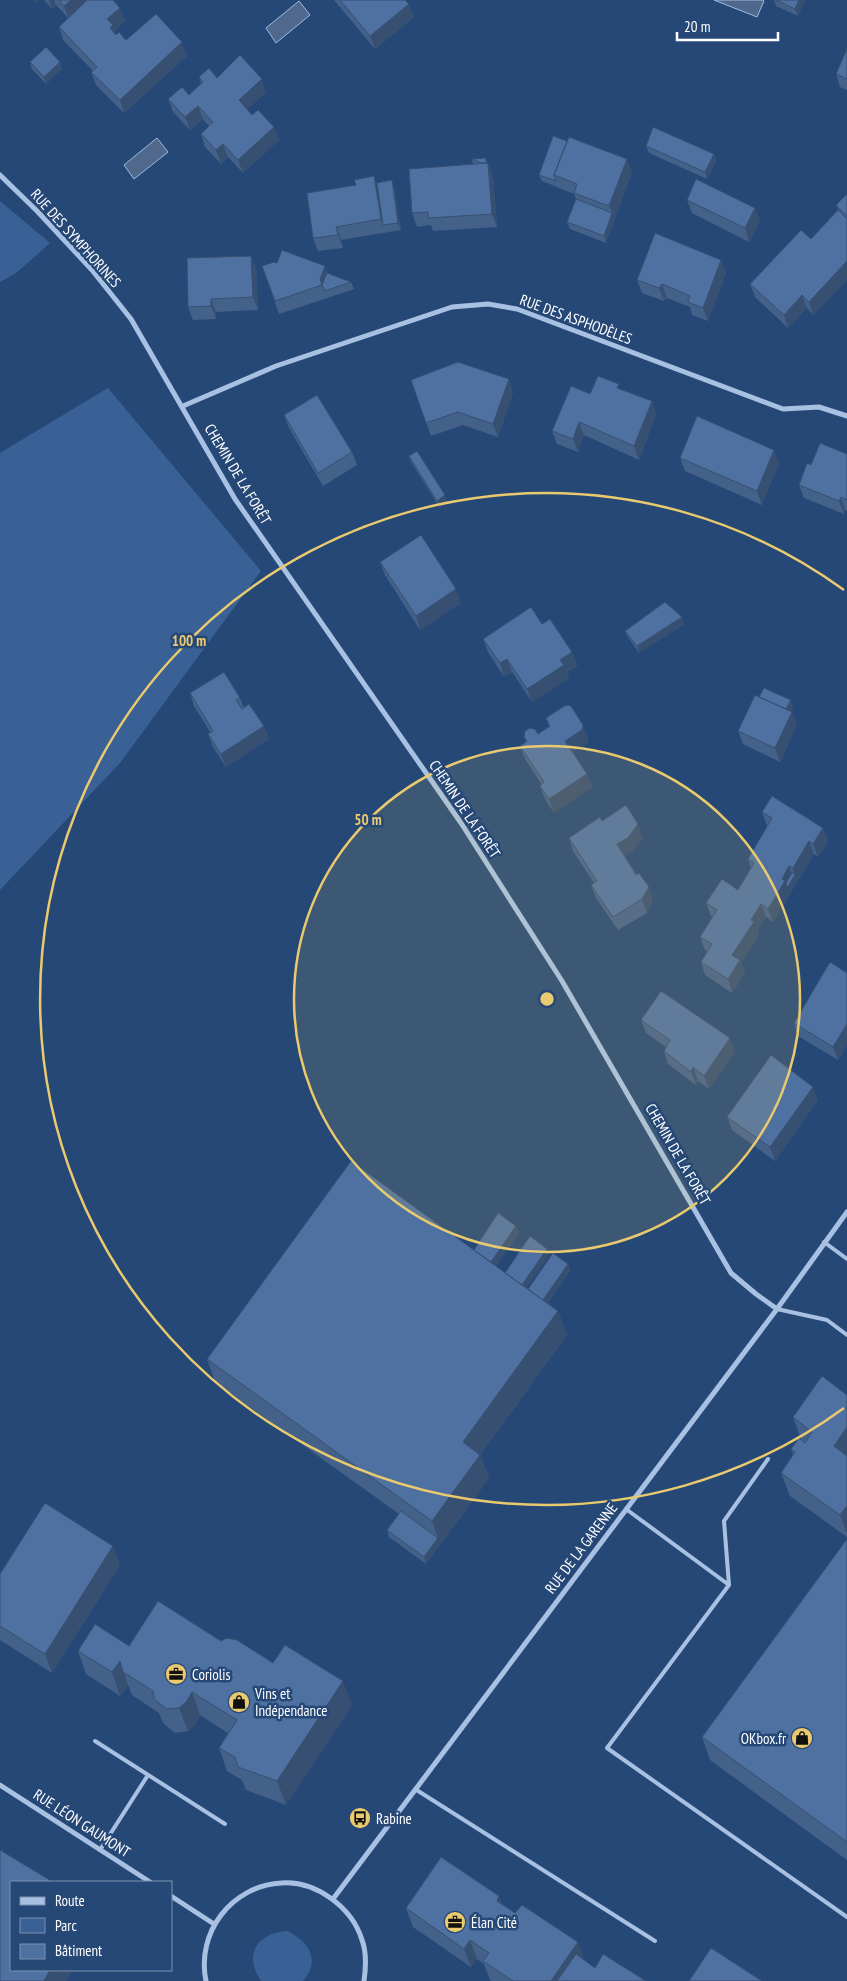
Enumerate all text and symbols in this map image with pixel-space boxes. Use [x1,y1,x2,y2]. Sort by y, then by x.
scale bar [677,10,778,42]
text: 20 m [684,17,710,36]
street label: RUE DES SYMPHORINES [27,185,125,291]
street label: RUE DES ASPHODÈLES [517,290,635,348]
street label: CHEMIN DE LA FORÊT [200,420,276,528]
text: 100 m [172,631,206,650]
street label: CHEMIN DE LA FORÊT [425,756,505,862]
text: 50 m [354,810,382,829]
centre of rings [538,990,556,1008]
street label: CHEMIN DE LA FORÊT [641,1100,715,1208]
street label: RUE DE LA GARENNE [541,1499,621,1597]
office icon: Coriolis [164,1662,188,1686]
place label: Coriolis [192,1665,231,1684]
place label: Vins et Indépendance [254,1684,327,1720]
shop icon: Vins et Indépendance [227,1690,251,1714]
shop icon: OKbox.fr [790,1726,814,1750]
place label: OKbox.fr [741,1729,787,1748]
street label: RUE LÉON GAUMONT [30,1785,134,1862]
bus stop icon: Rabine [348,1806,372,1830]
place label: Rabine [376,1809,412,1828]
legend [10,1881,172,1971]
text: Route [55,1891,85,1910]
office icon: Élan Cité [443,1910,467,1934]
place label: Élan Cité [471,1913,517,1932]
text: Parc [55,1916,77,1935]
text: Bâtiment [55,1941,102,1960]

